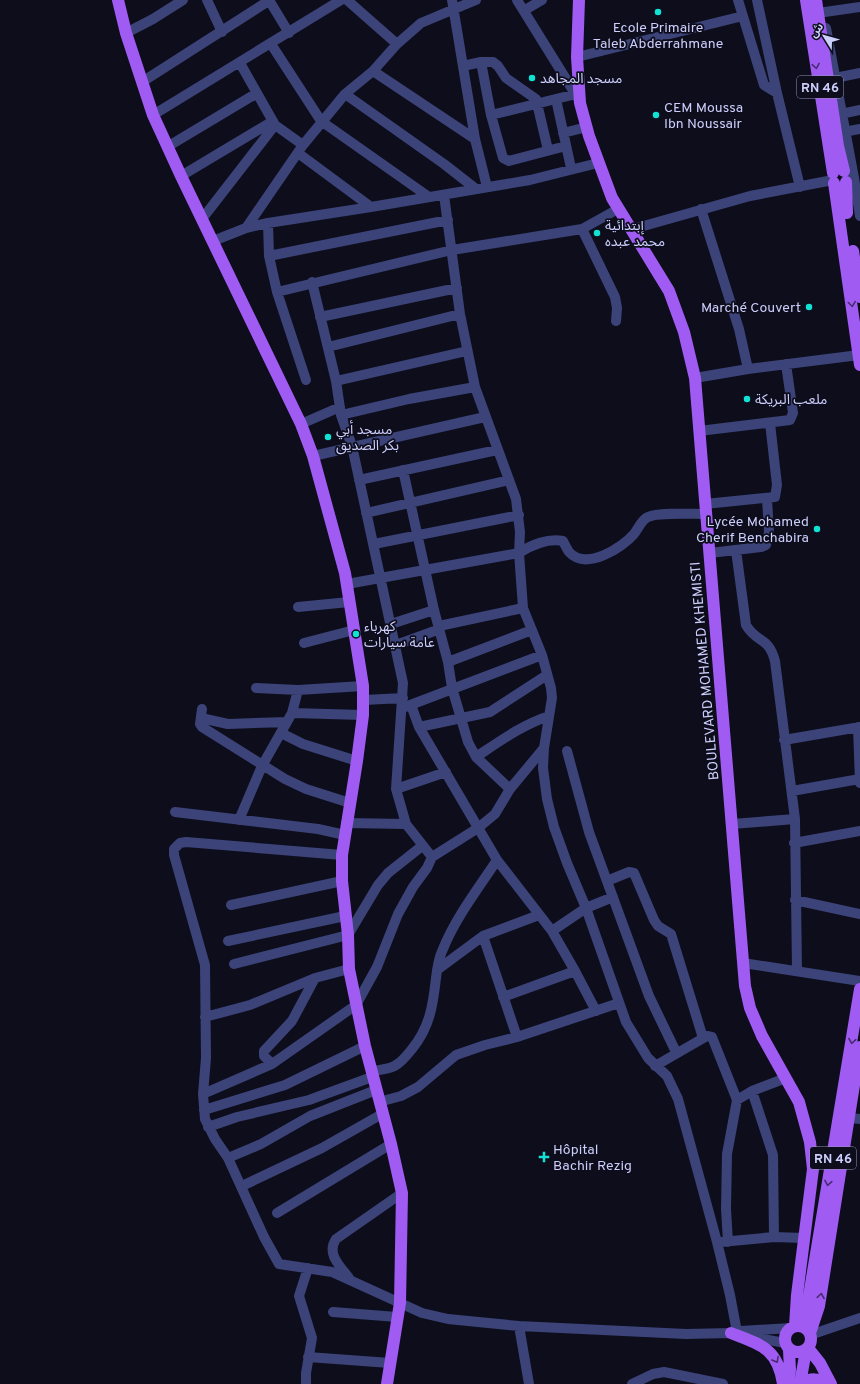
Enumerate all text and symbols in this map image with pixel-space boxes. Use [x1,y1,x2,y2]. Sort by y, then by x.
marker: Ecole Primaire Taleb Abderrahmane [653,7,663,17]
north arrow [804,16,844,56]
place label: Ecole Primaire Taleb Abderrahmane [593,20,723,53]
text: ش [807,20,827,41]
one-way arrow [812,63,820,69]
place label: مسجد المجاهد [540,71,622,88]
marker: مسجد المجاهد [527,73,537,83]
road number: RN 46 [797,76,843,98]
place label: CEM Moussa Ibn Noussair [664,100,743,133]
marker: CEM Moussa Ibn Noussair [651,110,661,120]
place label: إبتدائية محمد عبده [605,218,665,251]
marker: إبتدائية محمد عبده [592,228,602,238]
place label: Marché Couvert [701,300,801,317]
one-way arrow [847,301,856,307]
marker: Marché Couvert [804,302,814,312]
place label: ملعب البريكة [755,392,827,409]
marker: ملعب البريكة [742,394,752,404]
place label: مسجد أبي بكر الصديق [336,420,399,455]
marker: مسجد أبي بكر الصديق [323,432,333,442]
place label: Lycée Mohamed Cherif Benchabira [696,514,809,547]
marker: Lycée Mohamed Cherif Benchabira [812,524,822,534]
street label: BOULEVARD MOHAMED KHEMISTI [687,561,724,781]
place label: كهرباء عامة سيارات [364,619,435,652]
marker: كهرباء عامة سيارات [351,629,361,639]
one-way arrow [848,1038,857,1044]
place label: Hôpital Bachir Rezig [553,1142,632,1175]
road number: RN 46 [810,1147,856,1169]
marker: Hôpital Bachir Rezig [538,1151,550,1163]
one-way arrow [825,1180,833,1186]
one-way arrow [816,1293,825,1299]
one-way arrow [771,1355,778,1363]

